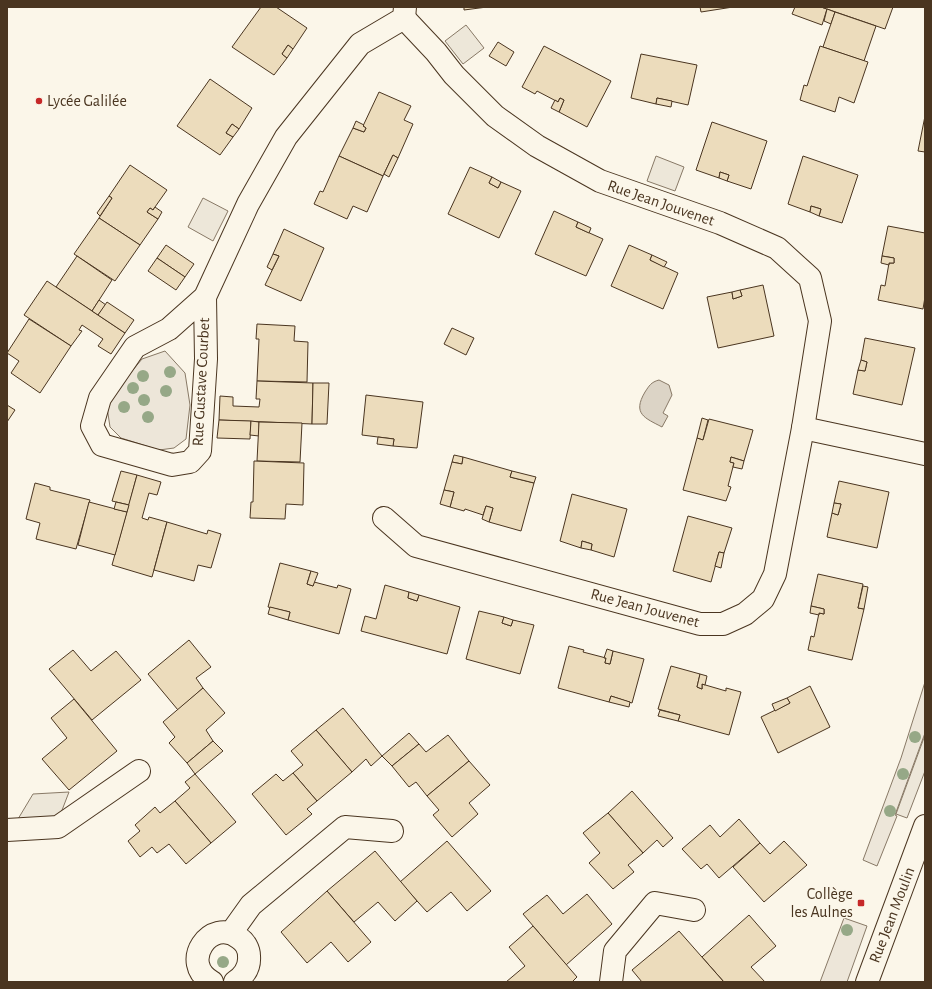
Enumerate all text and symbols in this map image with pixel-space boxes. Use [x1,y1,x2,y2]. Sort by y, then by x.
place label: Lycée Galilée [47,93,127,110]
marker: Lycée Galilée [34,96,44,106]
street label: Rue Jean Jouvenet [605,177,717,229]
street label: Rue Gustave Courbet [190,317,212,447]
street label: Rue Jean Jouvenet [589,586,701,630]
street label: Rue Jean Moulin [866,865,918,965]
place label: Collège les Aulnes [791,886,853,920]
marker: Collège les Aulnes [856,898,866,908]

